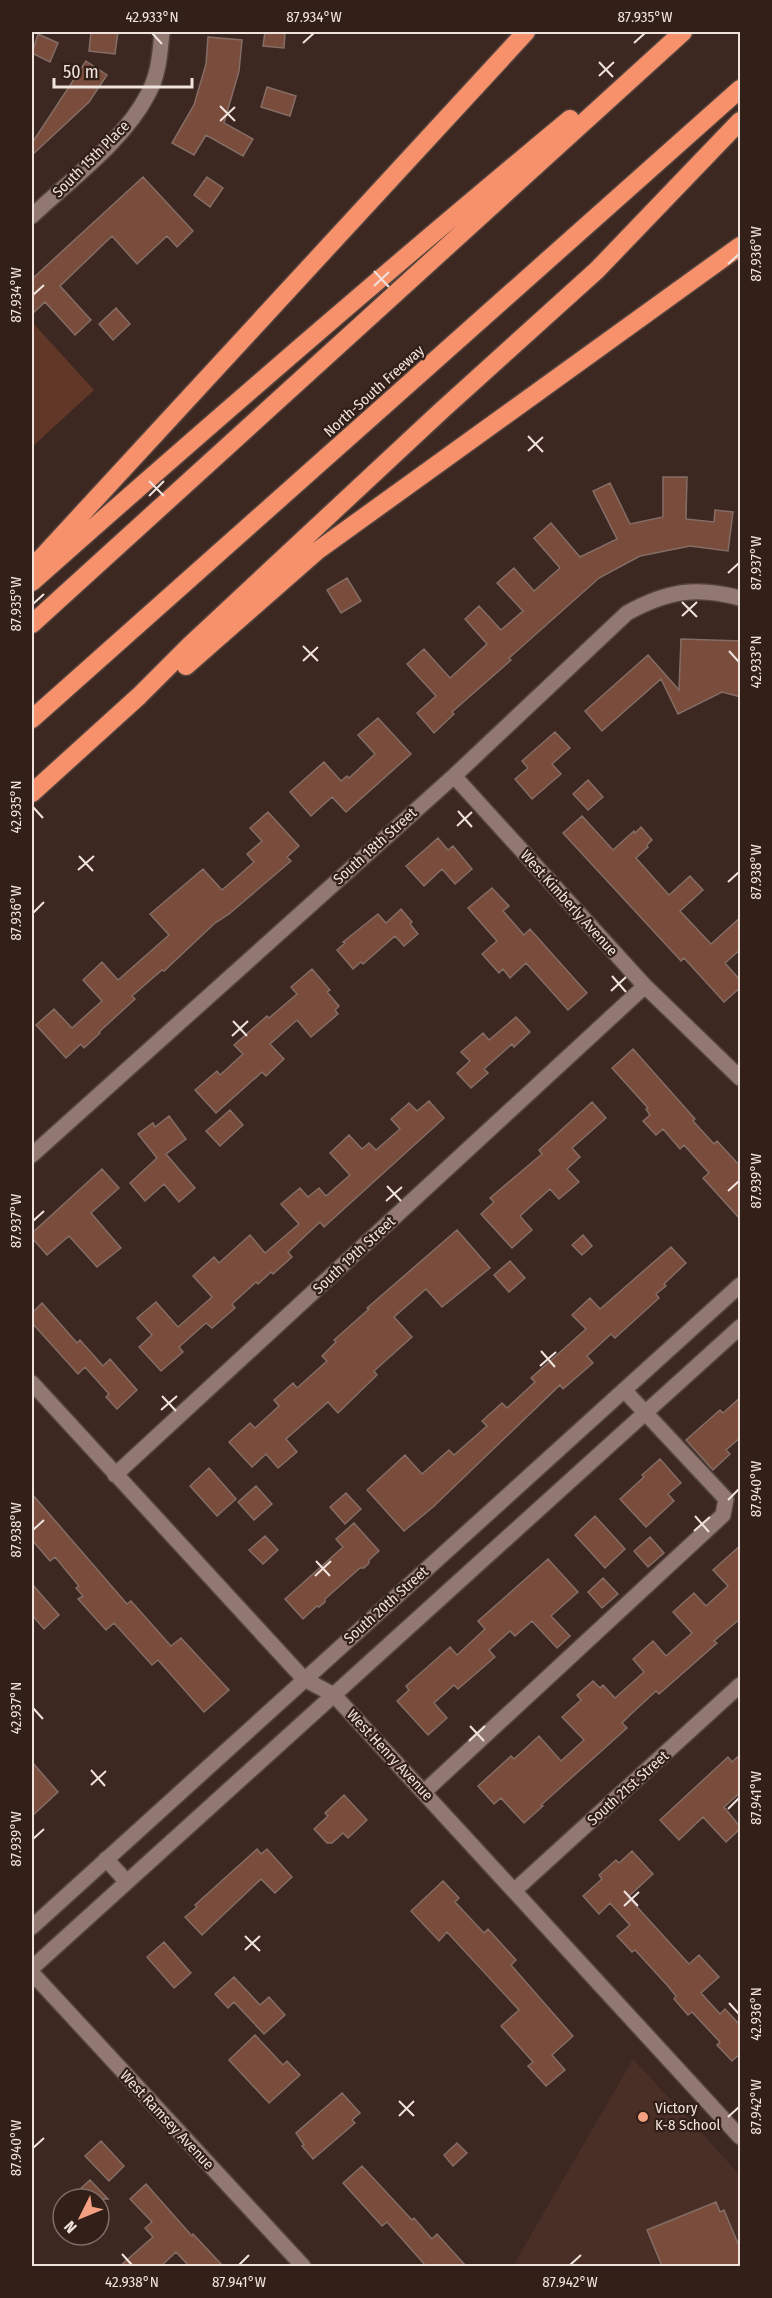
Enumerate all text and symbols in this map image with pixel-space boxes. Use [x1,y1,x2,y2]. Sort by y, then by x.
text: 42.933°N [125,8,179,26]
text: 87.934°W [286,8,342,26]
text: 87.935°W [618,8,672,26]
scale bar [54,51,192,89]
text: 50 m [63,61,99,83]
street label: South 15th Place [49,117,133,201]
text: 87.936°W [747,226,765,282]
text: 87.934°W [7,267,25,323]
street label: North-South Freeway [320,341,428,441]
text: 87.937°W [747,536,765,590]
text: 87.935°W [7,577,25,631]
text: 42.933°N [747,635,765,689]
text: 42.935°N [7,780,25,834]
street label: South 18th Street [330,804,421,888]
text: 87.938°W [747,844,765,900]
street label: West Kimberly Avenue [517,846,621,960]
text: 87.936°W [7,885,25,941]
text: 87.939°W [747,1153,765,1209]
text: 87.937°W [7,1194,25,1248]
street label: South 19th Street [309,1212,399,1298]
text: 87.940°W [747,1461,765,1517]
text: 87.938°W [7,1502,25,1558]
street label: South 20th Street [340,1562,432,1648]
text: 42.937°N [7,1682,25,1734]
street label: West Henry Avenue [343,1706,437,1804]
street label: South 21st Street [584,1747,672,1829]
text: 87.941°W [747,1771,765,1825]
text: 87.939°W [7,1811,25,1867]
text: 42.936°N [747,1987,765,2041]
street label: West Ramsey Avenue [116,2067,218,2173]
text: 87.942°W [747,2079,765,2135]
place label: Victory K-8 School [655,2099,721,2134]
marker: Victory K-8 School [636,2110,650,2124]
text: 87.940°W [7,2120,25,2176]
north arrow [51,2187,111,2247]
text: N [60,2217,81,2237]
text: 42.938°N [105,2273,159,2291]
text: 87.941°W [212,2273,266,2291]
text: 87.942°W [542,2273,598,2291]

